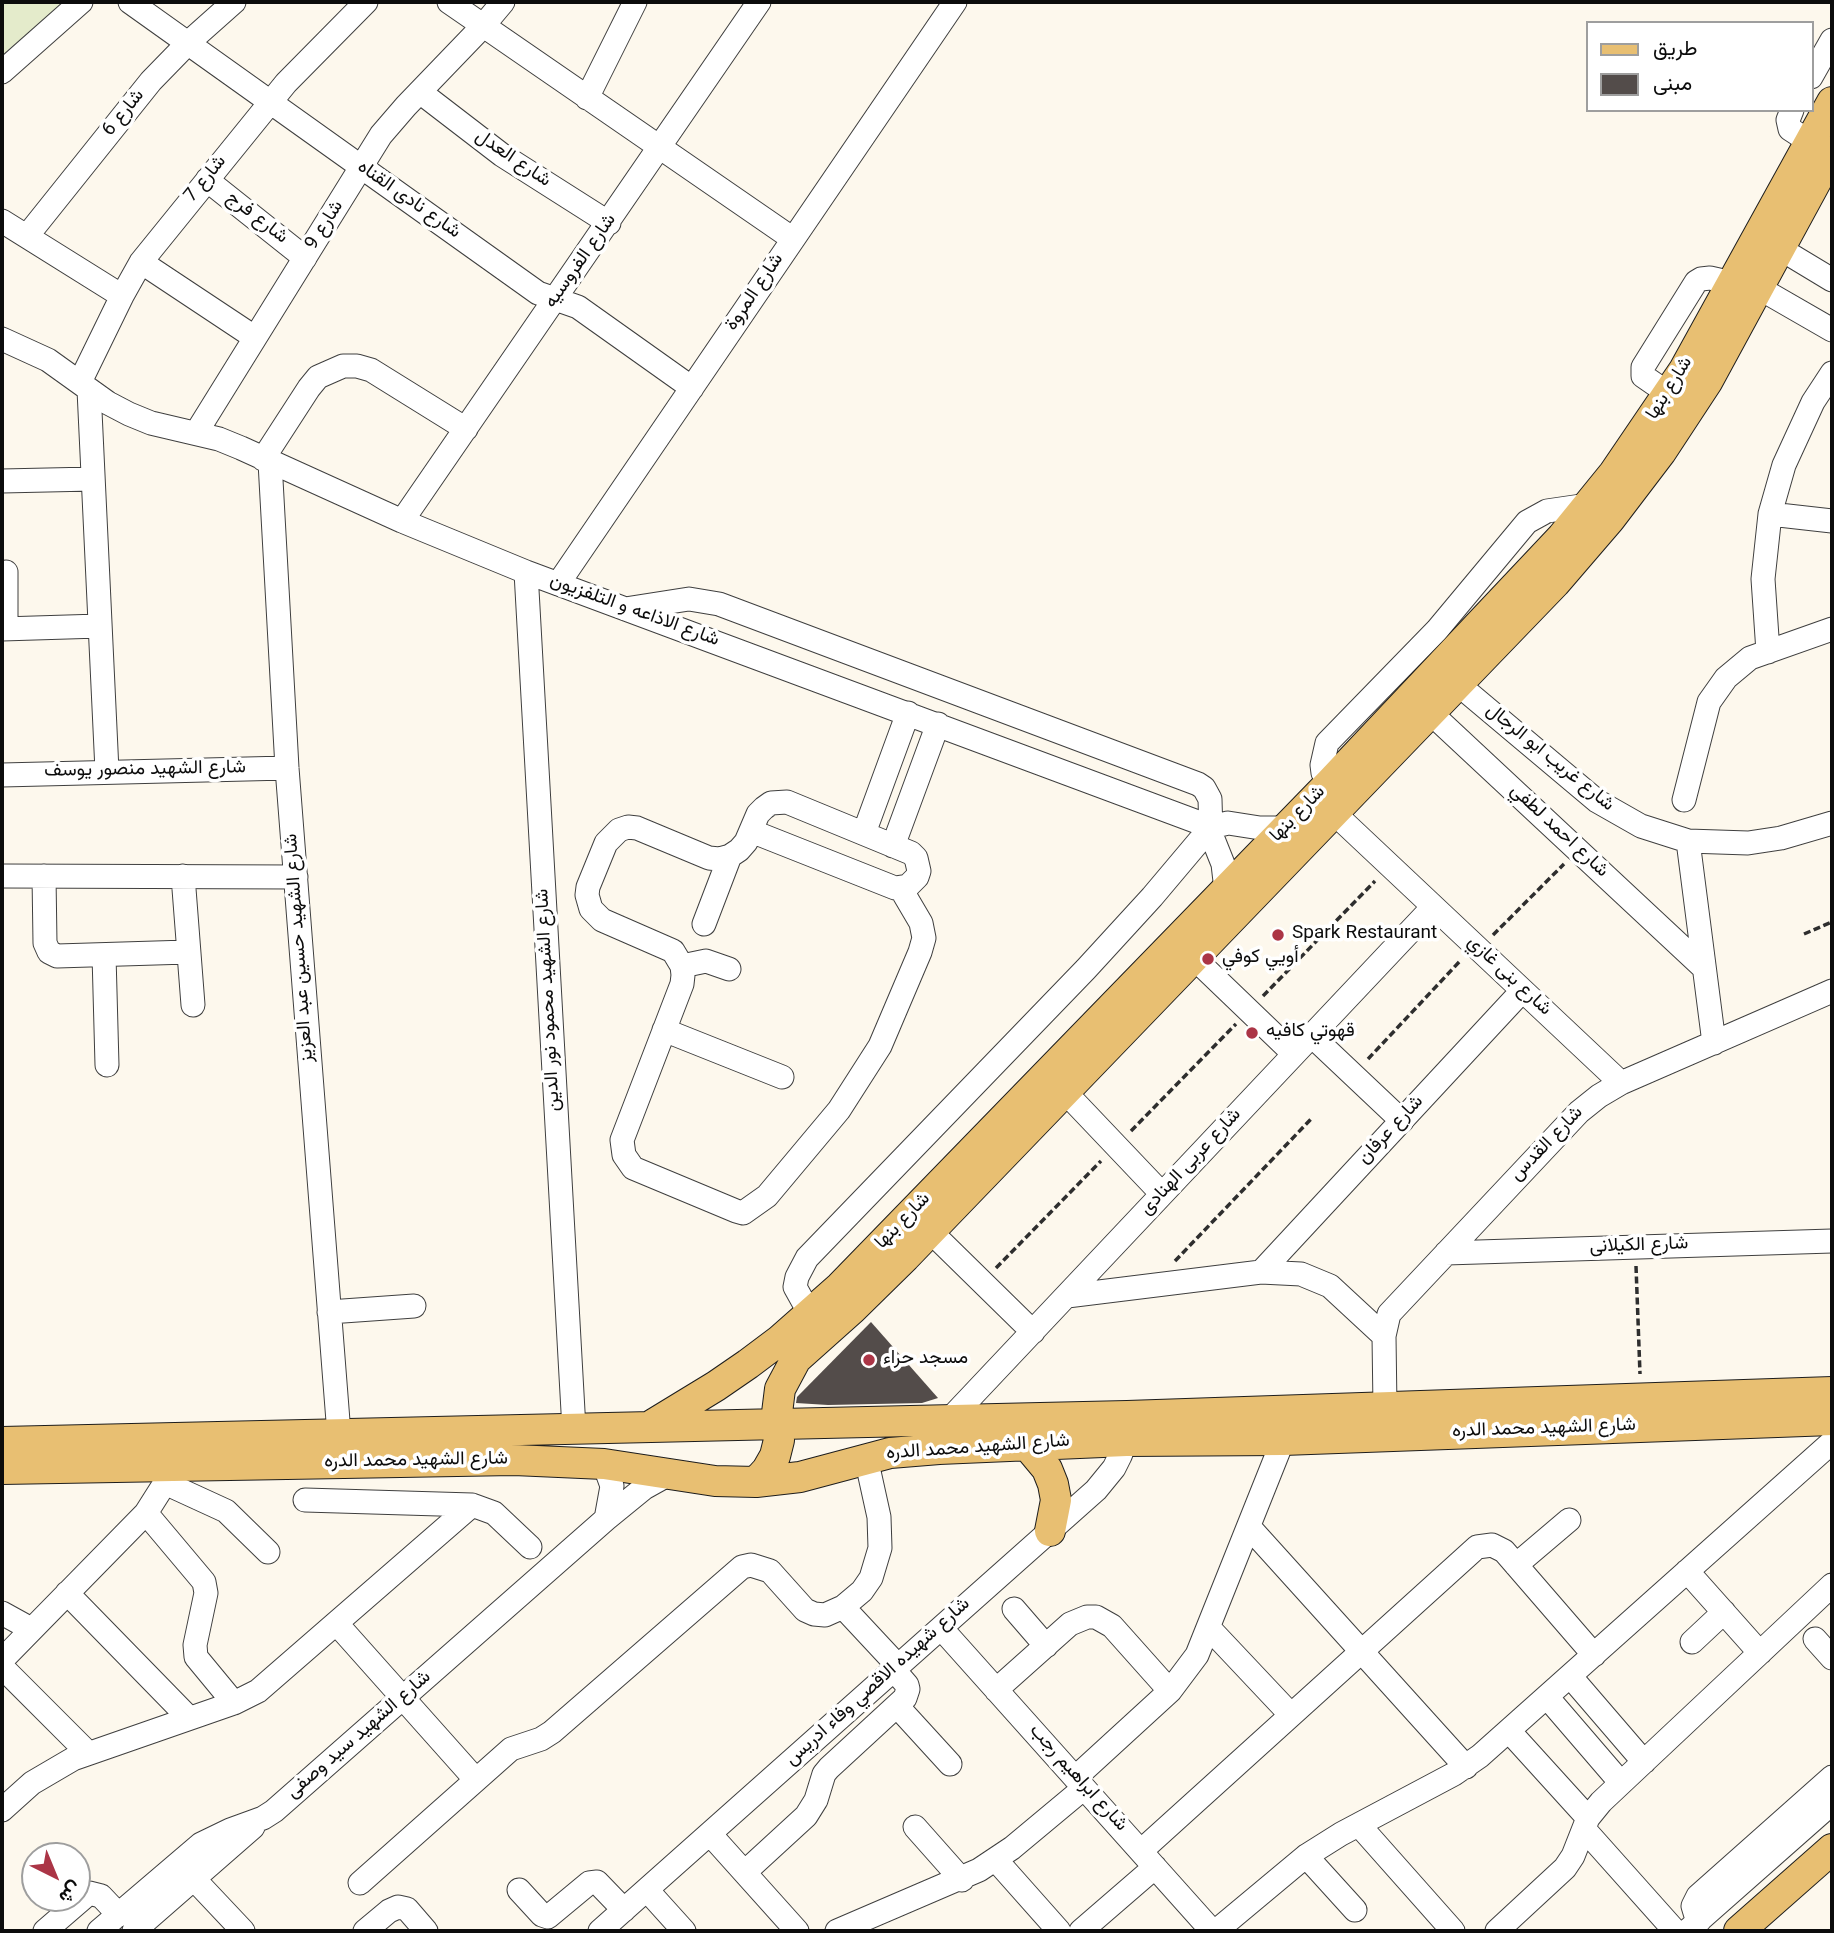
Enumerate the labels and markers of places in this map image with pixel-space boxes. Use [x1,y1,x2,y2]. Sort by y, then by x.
place label: Spark Restaurant [1292,924,1437,946]
marker: Spark Restaurant [1270,927,1286,943]
place label: أويي كوفي [1222,948,1299,970]
marker: أويي كوفي [1200,951,1216,967]
place label: قهوتي كافيه [1266,1022,1355,1044]
marker: قهوتي كافيه [1244,1025,1260,1041]
place label: مسجد حراء [883,1349,968,1371]
marker: مسجد حراء [861,1352,877,1368]

